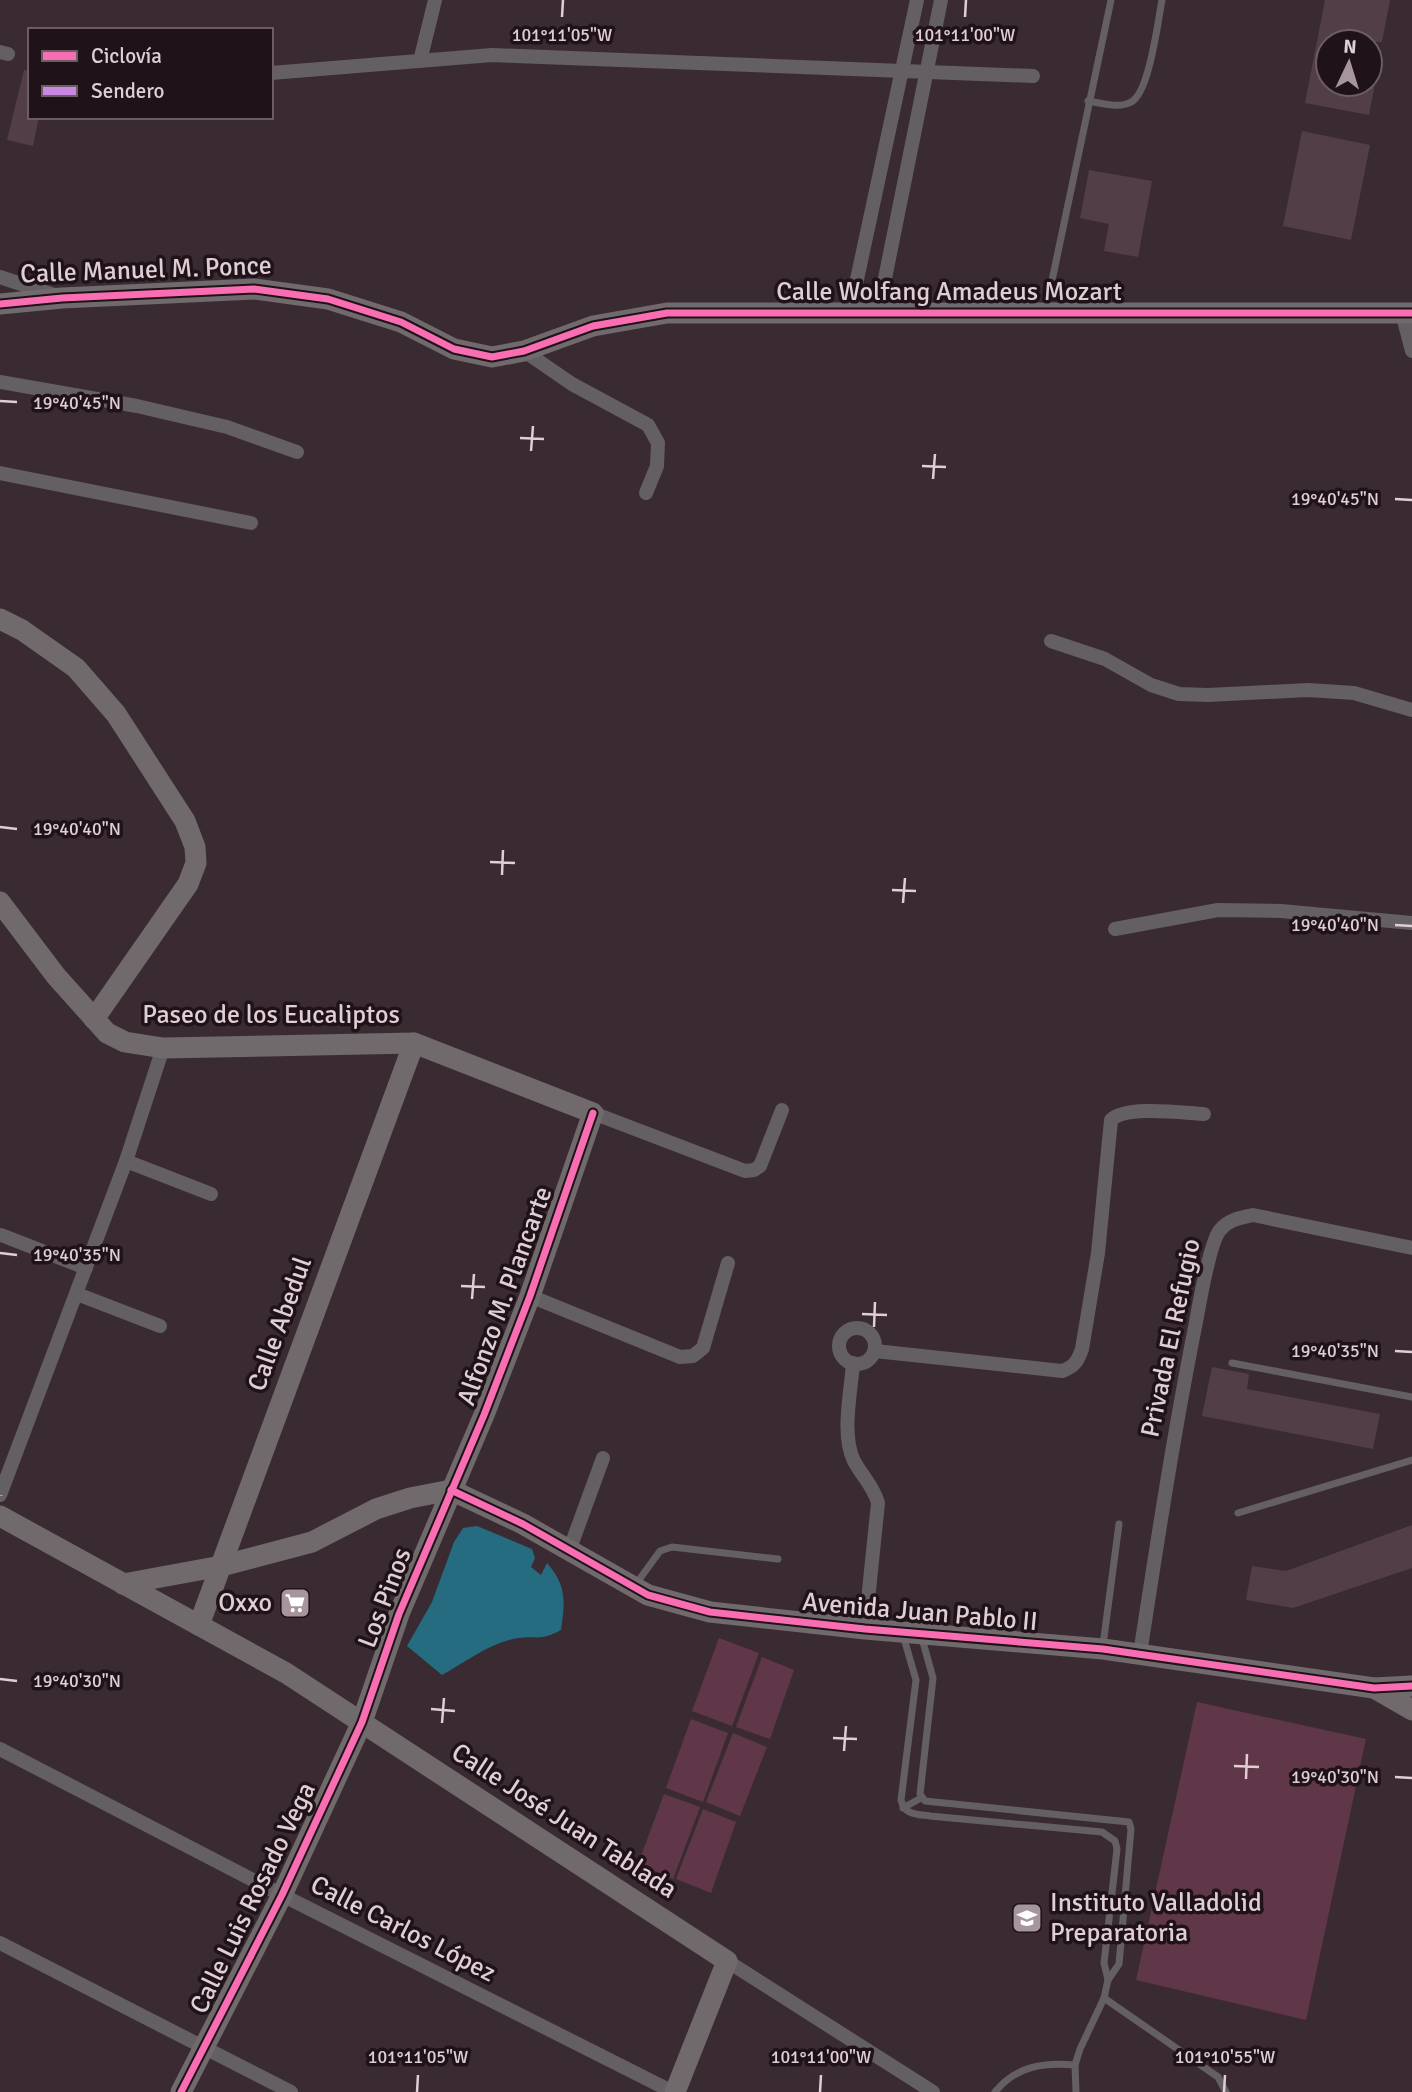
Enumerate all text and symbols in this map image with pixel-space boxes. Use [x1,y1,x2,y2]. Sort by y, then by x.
text: 101°11'05"W [512,24,612,46]
text: 101°11'00"W [915,24,1015,46]
legend [28,28,273,119]
north arrow [1314,28,1384,98]
text: N [1343,35,1358,59]
text: Ciclovía [91,43,162,69]
text: Sendero [91,78,165,104]
street label: Calle Manuel M. Ponce [20,250,272,290]
street label: Calle Wolfang Amadeus Mozart [776,276,1122,308]
text: 19°40'45"N [33,392,121,414]
text: 19°40'45"N [1291,488,1379,510]
text: 19°40'40"N [33,818,121,840]
text: 19°40'40"N [1291,914,1379,936]
street label: Paseo de los Eucaliptos [142,999,400,1031]
street label: Alfonzo M. Plancarte [451,1182,559,1410]
street label: Privada El Refugio [1134,1236,1208,1440]
text: 19°40'35"N [33,1244,121,1266]
street label: Calle Abedul [241,1253,319,1395]
text: 19°40'35"N [1291,1340,1379,1362]
street label: Los Pinos [351,1544,419,1652]
supermarket icon: Oxxo [278,1586,312,1620]
street label: Avenida Juan Pablo II [801,1586,1039,1638]
place label: Oxxo [218,1587,272,1619]
text: 19°40'30"N [33,1670,121,1692]
street label: Calle José Juan Tablada [445,1736,683,1906]
text: 19°40'30"N [1291,1766,1379,1788]
street label: Calle Luis Rosado Vega [183,1777,323,2019]
street label: Calle Carlos López [305,1869,501,1989]
place label: Instituto Valladolid Preparatoria [1050,1887,1262,1949]
school or university icon: Instituto Valladolid Preparatoria [1010,1901,1044,1935]
text: 101°11'05"W [368,2046,468,2068]
text: 101°11'00"W [771,2046,871,2068]
text: 101°10'55"W [1175,2046,1275,2068]

